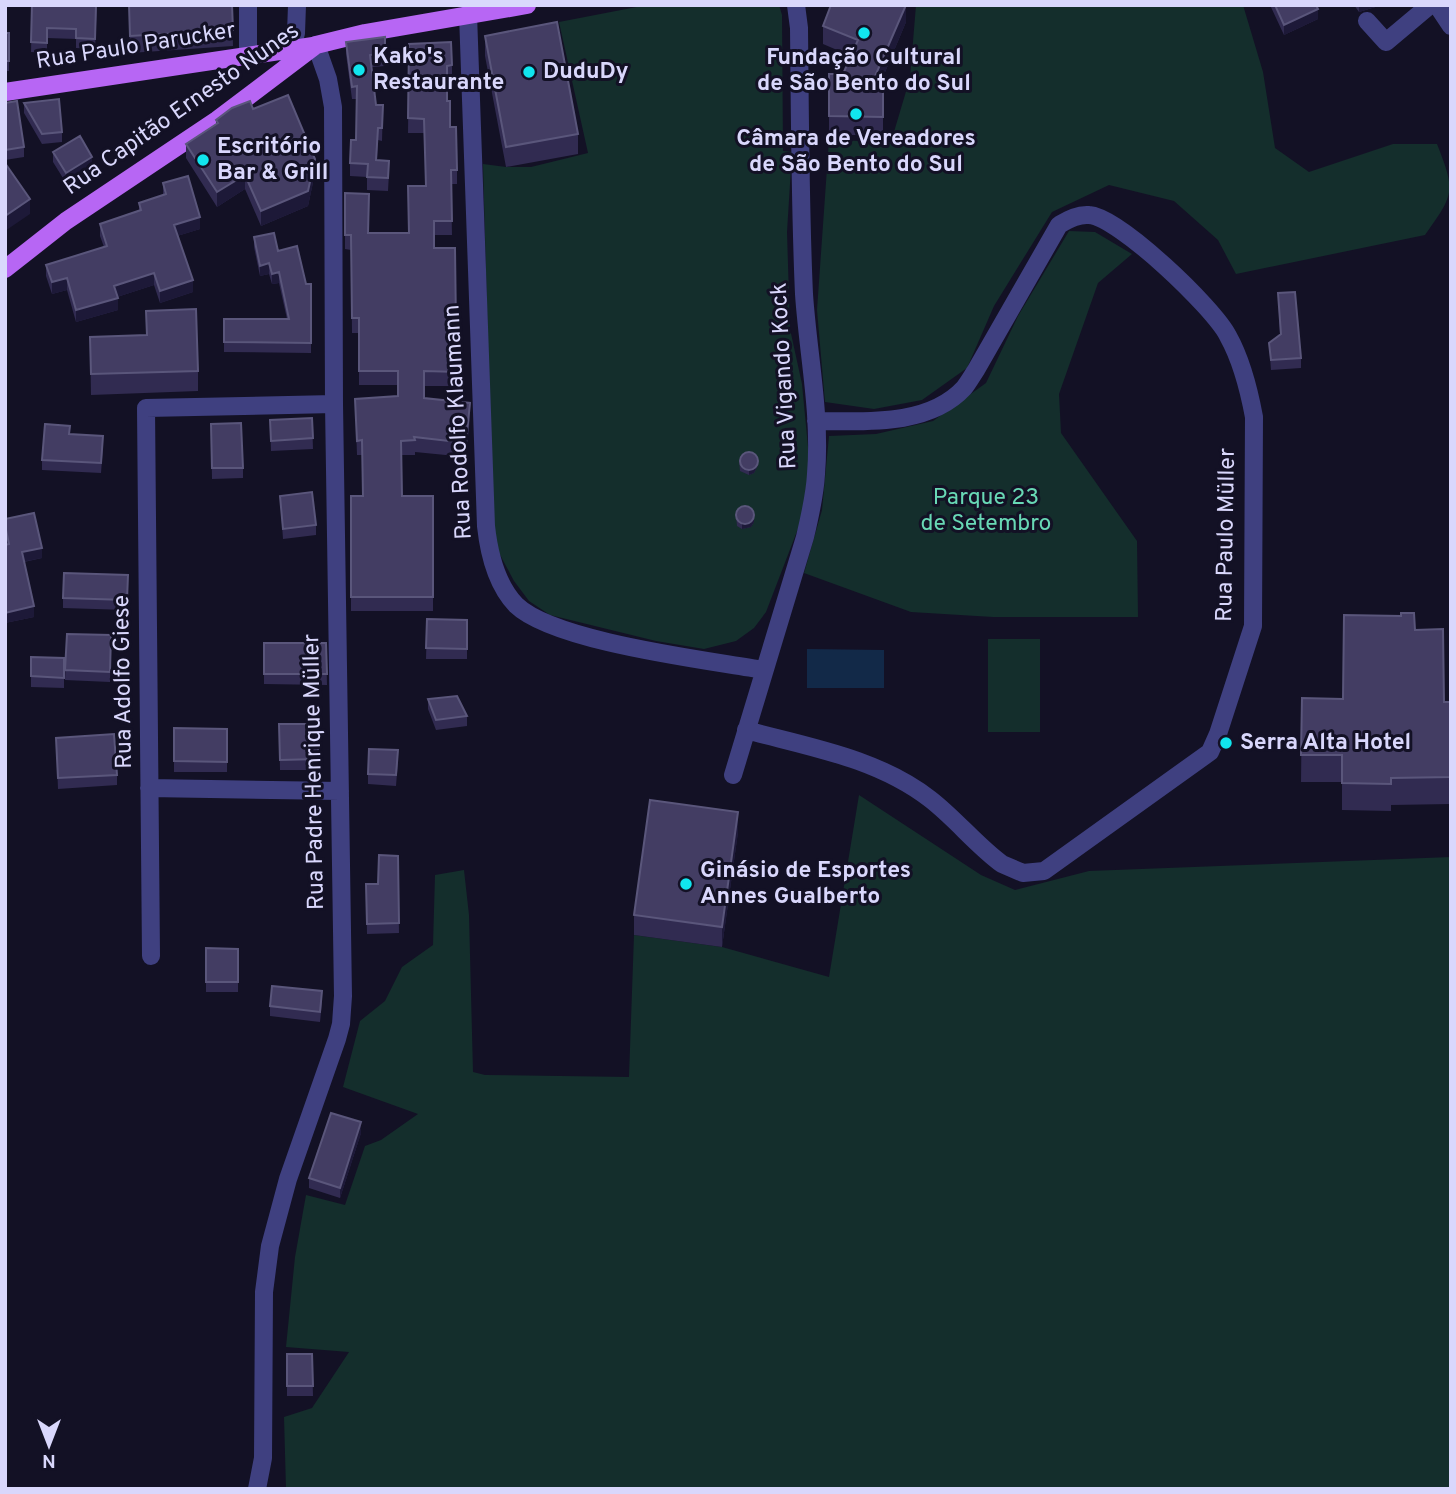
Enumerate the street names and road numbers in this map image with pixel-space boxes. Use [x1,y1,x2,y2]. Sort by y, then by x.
street label: Rua Paulo Parucker [34,17,238,77]
street label: Rua Capitão Ernesto Nunes [58,17,306,203]
street label: Rua Vigando Kock [766,282,804,470]
street label: Rua Rodolfo Klaumann [438,304,480,540]
street label: Rua Paulo Müller [1211,448,1243,622]
street label: Rua Adolfo Giese [108,595,140,769]
street label: Rua Padre Henrique Müller [298,634,332,910]

